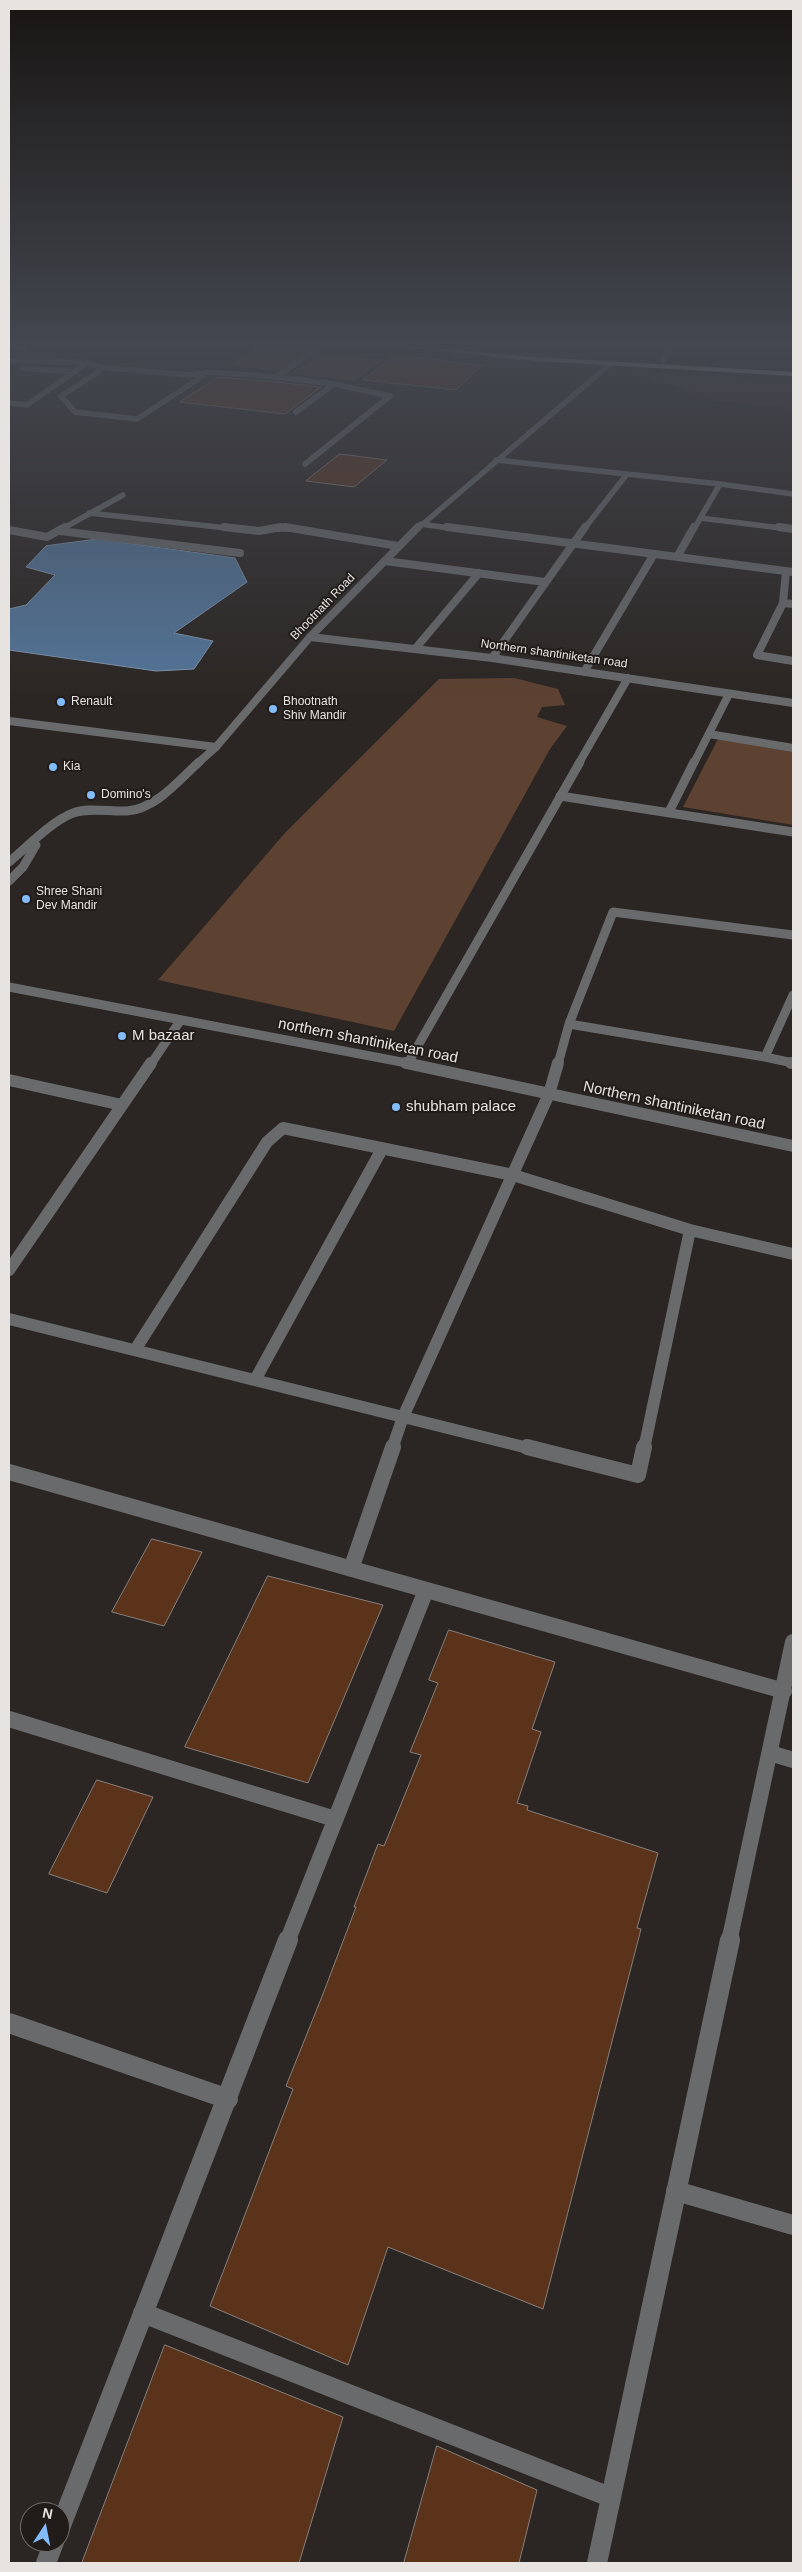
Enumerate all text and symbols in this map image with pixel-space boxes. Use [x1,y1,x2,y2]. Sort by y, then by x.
street label: Bhootnath Road [288,571,358,643]
street label: Northern shantiniketan road [480,637,628,671]
place label: Renault [71,695,112,709]
place label: Bhootnath Shiv Mandir [283,695,346,723]
marker: Renault [55,696,67,708]
marker: Bhootnath Shiv Mandir [267,703,279,715]
place label: Kia [63,760,80,774]
marker: Kia [47,761,59,773]
place label: Domino's [101,788,151,802]
marker: Domino's [85,789,97,801]
place label: Shree Shani Dev Mandir [36,885,102,913]
marker: Shree Shani Dev Mandir [20,893,32,905]
street label: northern shantiniketan road [277,1015,459,1067]
place label: M bazaar [132,1027,195,1045]
marker: M bazaar [116,1030,128,1042]
street label: Northern shantiniketan road [582,1078,766,1134]
place label: shubham palace [406,1098,516,1116]
marker: shubham palace [390,1101,402,1113]
north arrow [20,2502,70,2552]
text: N [41,2504,54,2522]

